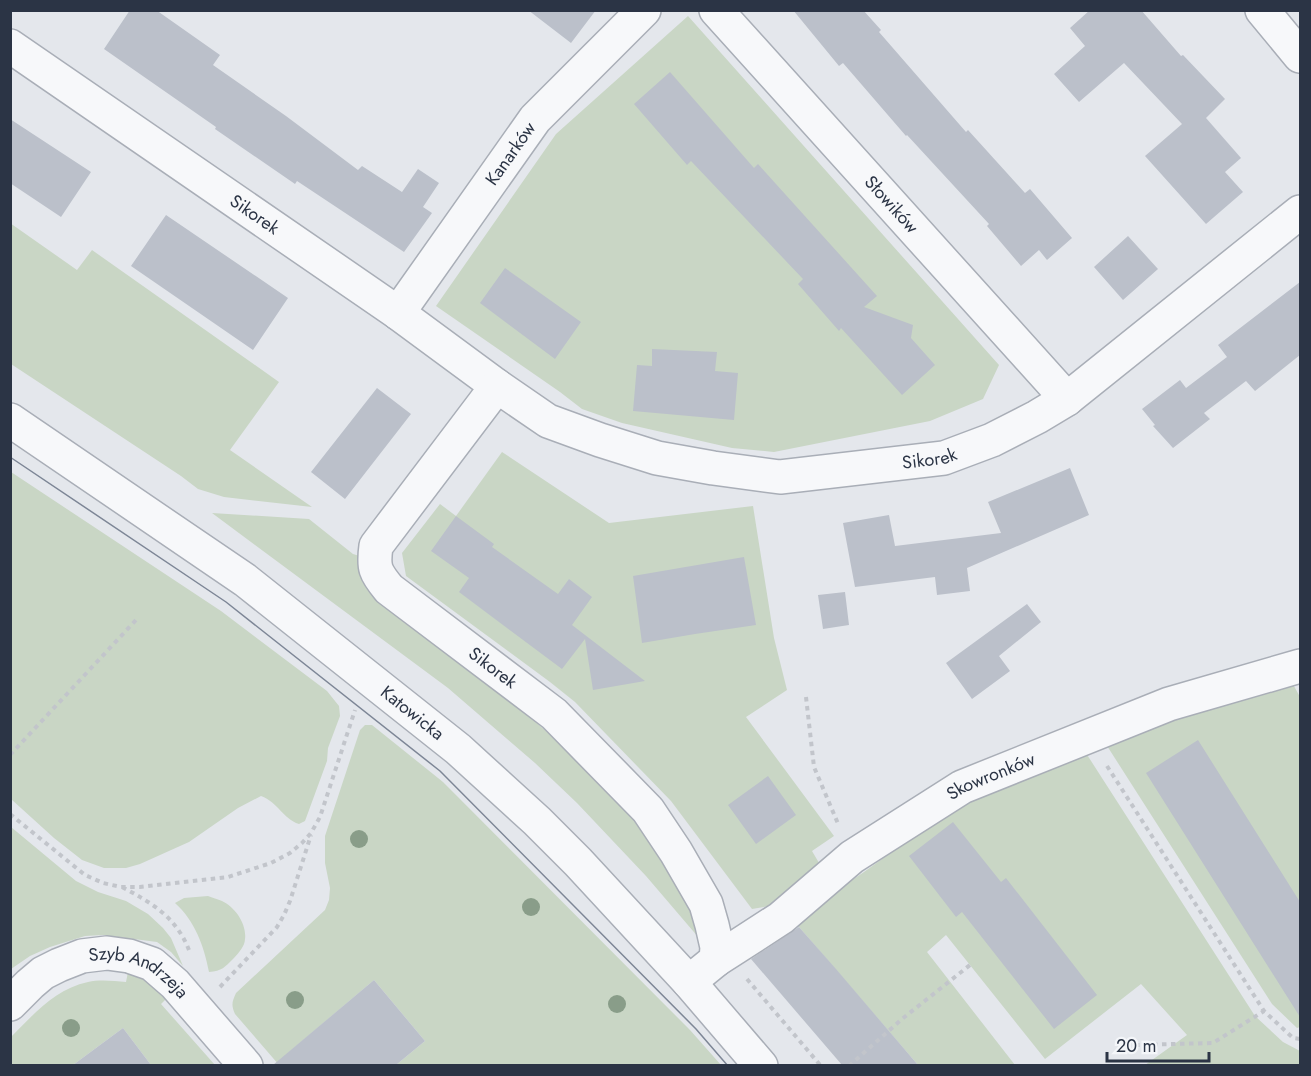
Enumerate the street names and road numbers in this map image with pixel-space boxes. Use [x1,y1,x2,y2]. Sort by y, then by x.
street label: Kanarków [479,116,542,191]
street label: Słowików [858,170,925,240]
street label: Sikorek [225,188,285,241]
street label: Sikorek [901,441,961,476]
street label: Sikorek [463,641,523,695]
street label: Katowicka [375,679,450,746]
street label: Skowronków [941,746,1040,807]
street label: Szyb Andrzeja [87,940,195,1004]

